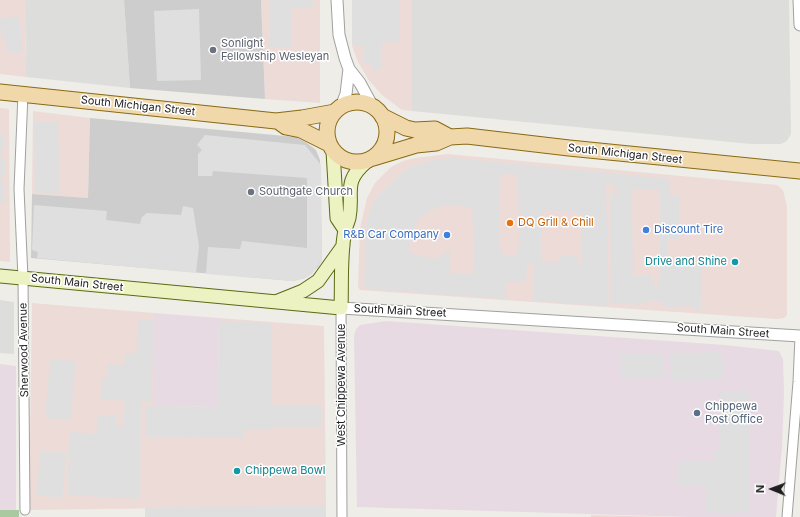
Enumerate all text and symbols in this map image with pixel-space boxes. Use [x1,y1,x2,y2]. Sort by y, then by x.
place label: Sonlight Fellowship Wesleyan [221,37,329,63]
marker: Sonlight Fellowship Wesleyan [208,45,218,55]
street label: South Michigan Street [80,93,196,119]
street label: South Michigan Street [567,141,683,167]
place label: Southgate Church [259,185,353,199]
marker: Southgate Church [246,187,256,197]
place label: DQ Grill & Chill [518,216,594,230]
marker: DQ Grill & Chill [505,218,515,228]
place label: Discount Tire [654,223,723,237]
marker: Discount Tire [641,225,651,235]
place label: R&B Car Company [343,228,439,242]
marker: R&B Car Company [442,230,452,240]
place label: Drive and Shine [645,255,727,269]
marker: Drive and Shine [730,257,740,267]
street label: South Main Street [30,272,124,294]
street label: South Main Street [353,302,447,320]
street label: Sherwood Avenue [17,303,31,397]
street label: South Main Street [676,321,770,341]
street label: West Chippewa Avenue [335,324,349,446]
place label: Chippewa Post Office [705,400,763,426]
marker: Chippewa Post Office [692,408,702,418]
place label: Chippewa Bowl [245,464,325,478]
marker: Chippewa Bowl [232,466,242,476]
north arrow [752,469,792,509]
text: N [753,484,767,493]

